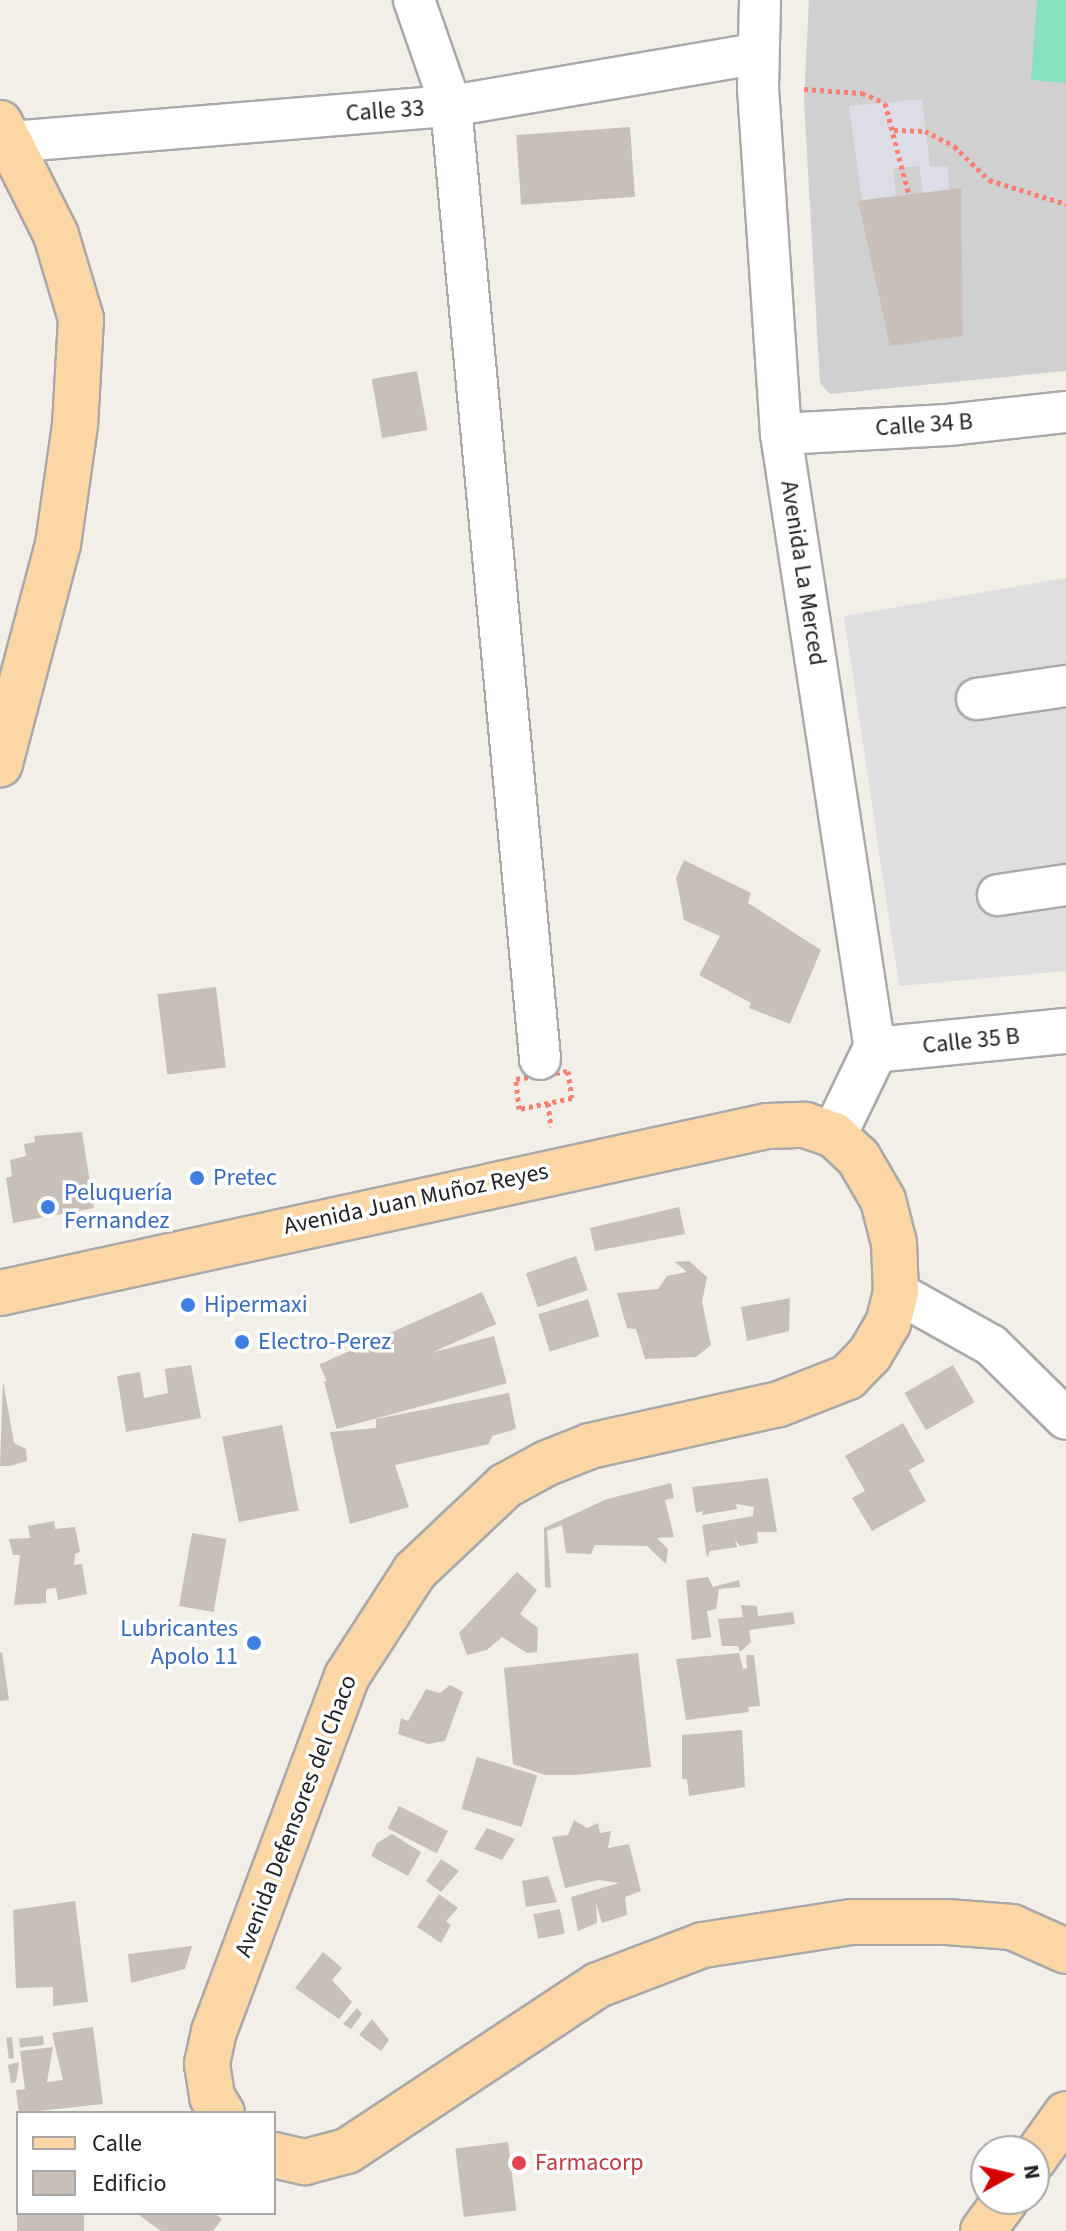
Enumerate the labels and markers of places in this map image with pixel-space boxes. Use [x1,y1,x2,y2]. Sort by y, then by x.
place label: Pretec [213,1164,277,1192]
marker: Pretec [188,1169,206,1187]
place label: Peluquería Fernandez [64,1179,173,1235]
marker: Peluquería Fernandez [39,1198,57,1216]
place label: Hipermaxi [204,1291,308,1319]
marker: Hipermaxi [179,1296,197,1314]
place label: Electro-Perez [258,1328,391,1356]
marker: Electro-Perez [233,1333,251,1351]
place label: Lubricantes Apolo 11 [120,1615,238,1671]
marker: Lubricantes Apolo 11 [245,1634,263,1652]
place label: Farmacorp [535,2149,644,2177]
marker: Farmacorp [510,2154,528,2172]

